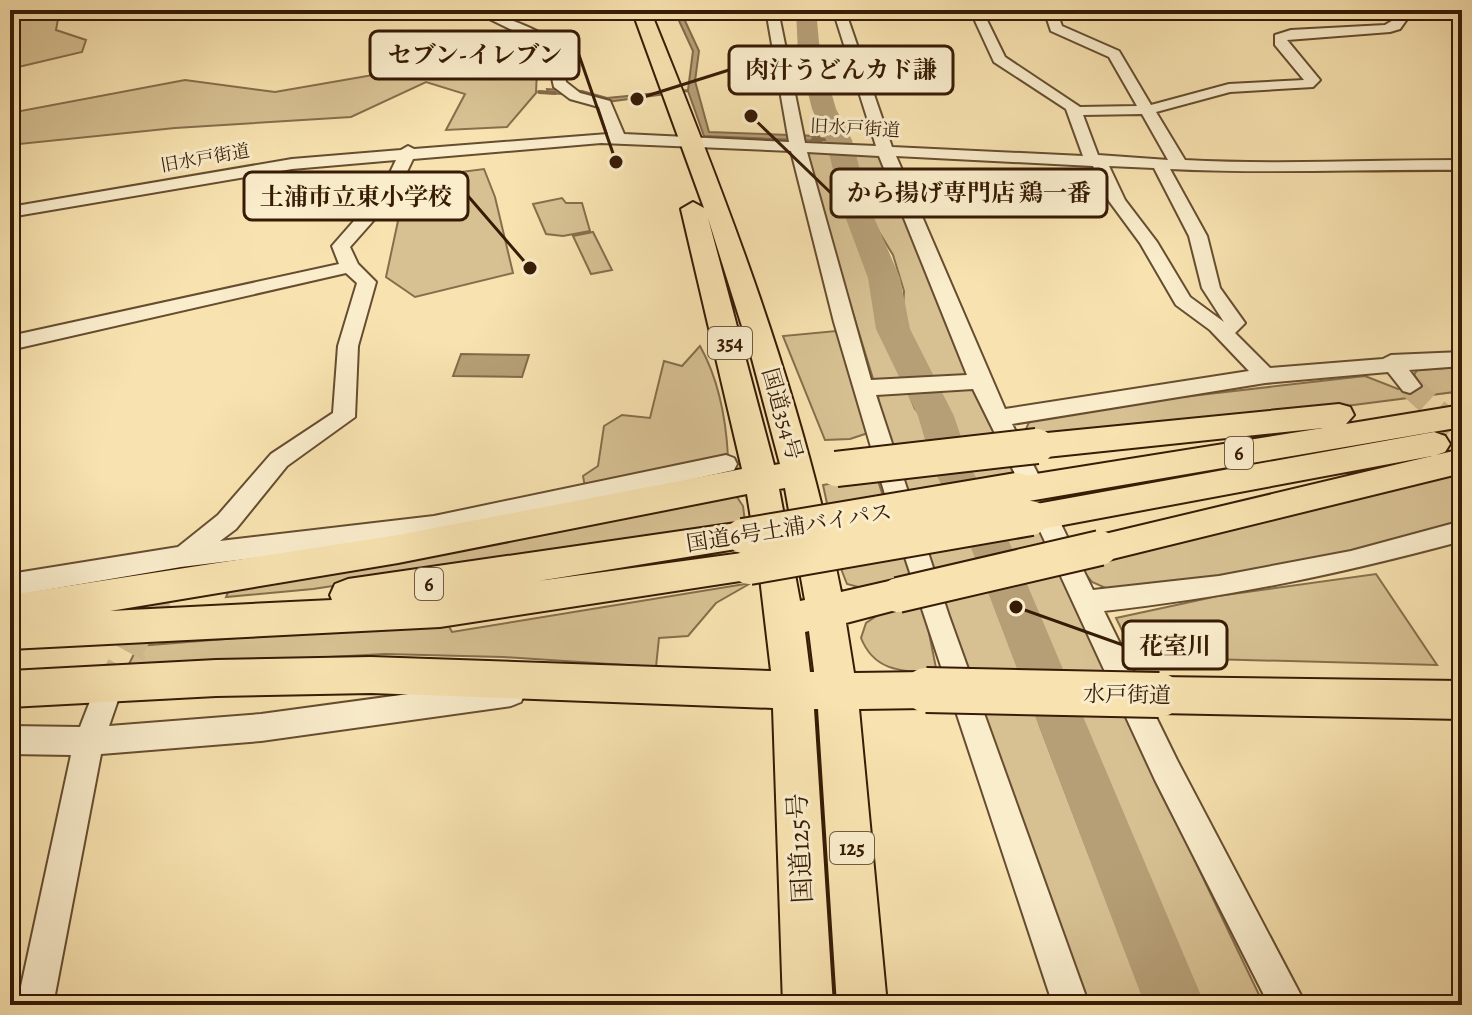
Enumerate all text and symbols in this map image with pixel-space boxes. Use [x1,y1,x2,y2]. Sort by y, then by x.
callout: セブン-イレブン [370,31,579,79]
text: セブン-イレブン [388,39,562,71]
callout: 肉汁うどんカド謙 [729,46,953,94]
text: 肉汁うどんカド謙 [745,54,937,86]
street label: 旧水戸街道 [809,114,901,142]
street label: 旧水戸街道 [159,138,251,178]
callout: から揚げ専門店 鶏一番 [831,169,1107,217]
callout: 土浦市立東小学校 [244,172,468,220]
text: から揚げ専門店 鶏一番 [847,177,1091,209]
text: 土浦市立東小学校 [260,181,452,213]
road number: 354 [708,327,752,359]
street label: 国道354号 [755,364,809,464]
road number: 6 [1225,437,1253,469]
street label: 国道6号土浦バイパス [684,497,894,559]
road number: 6 [415,568,443,600]
callout: 花室川 [1123,621,1227,669]
text: 花室川 [1139,630,1211,662]
street label: 水戸街道 [1083,679,1171,711]
street label: 国道125号 [780,792,820,904]
road number: 125 [830,832,874,864]

